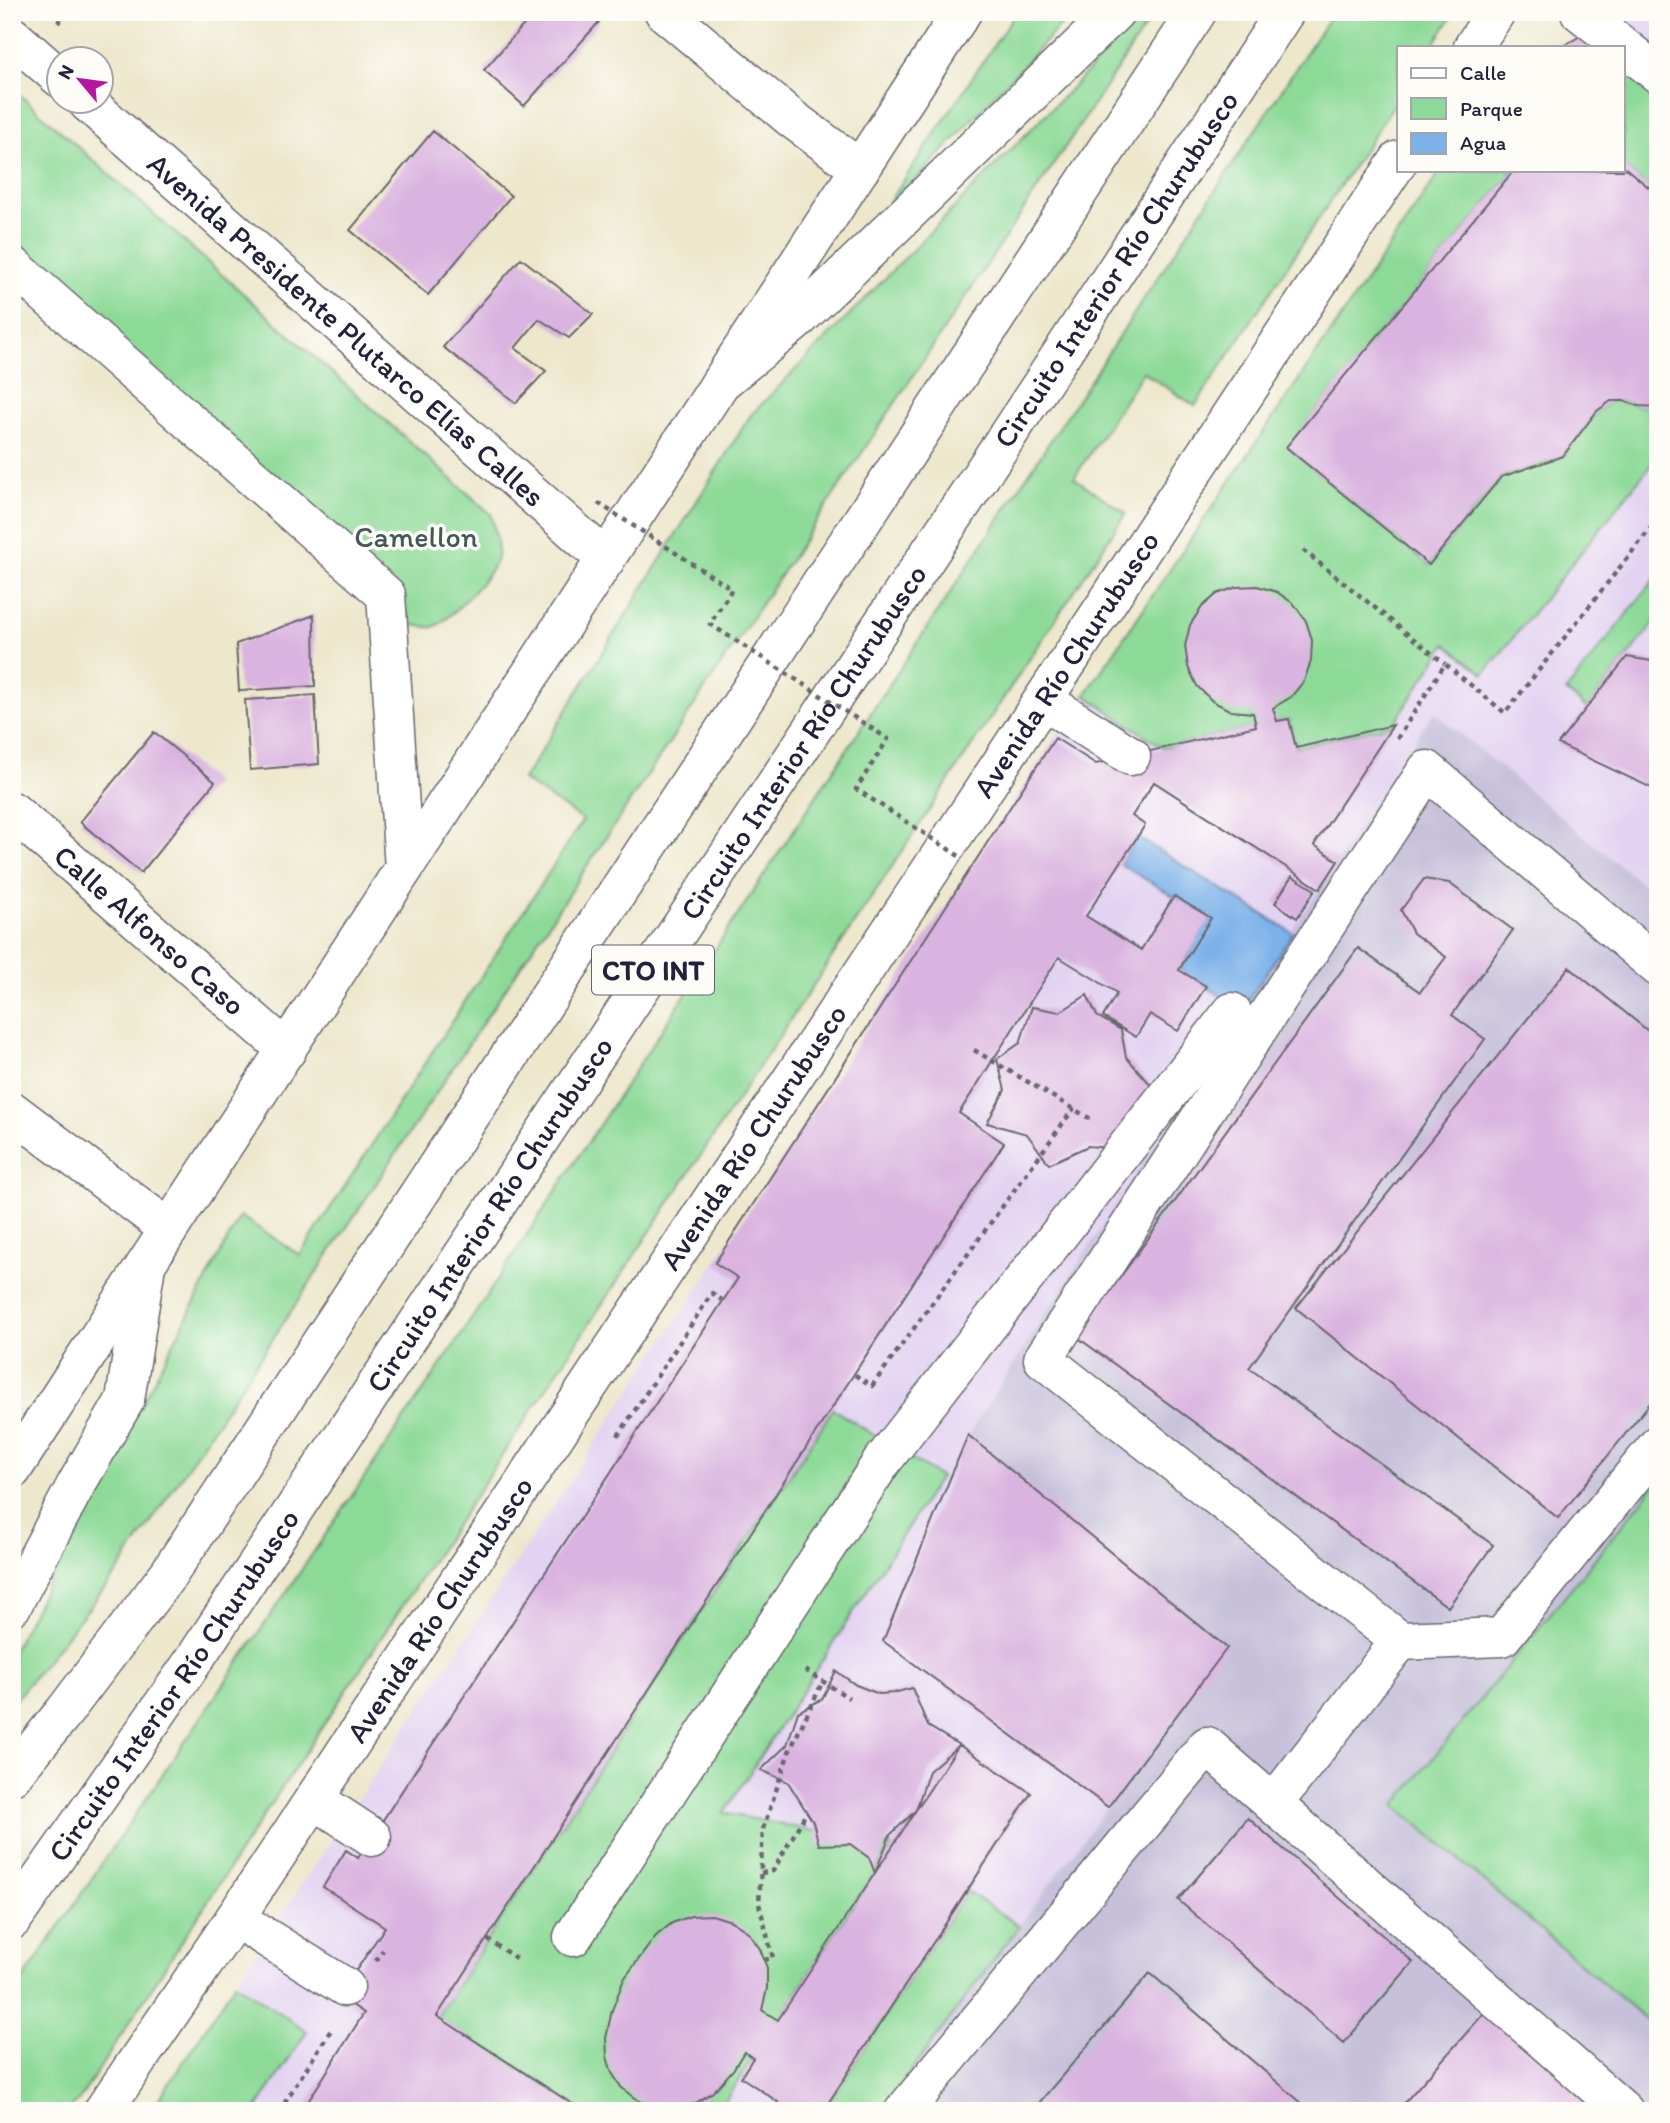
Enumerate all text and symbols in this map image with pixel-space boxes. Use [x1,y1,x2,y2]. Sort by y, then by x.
north arrow [46,46,116,116]
legend [1397,46,1624,172]
text: Calle [1460,60,1506,85]
text: N [52,61,79,83]
street label: Circuito Interior Río Churubusco [985,84,1246,455]
text: Parque [1460,96,1523,121]
text: Agua [1460,130,1506,155]
street label: Avenida Presidente Plutarco Elías Calles [140,145,553,514]
park label: Camellon [354,518,478,555]
street label: Avenida Río Churubusco [965,524,1167,804]
street label: Circuito Interior Río Churubusco [672,557,935,927]
street label: Calle Alfonso Caso [46,837,253,1023]
road number: CTO INT [592,946,714,995]
street label: Avenida Río Churubusco [651,997,855,1277]
street label: Circuito Interior Río Churubusco [358,1029,621,1399]
street label: Avenida Río Churubusco [338,1469,541,1749]
street label: Circuito Interior Río Churubusco [40,1502,307,1869]

